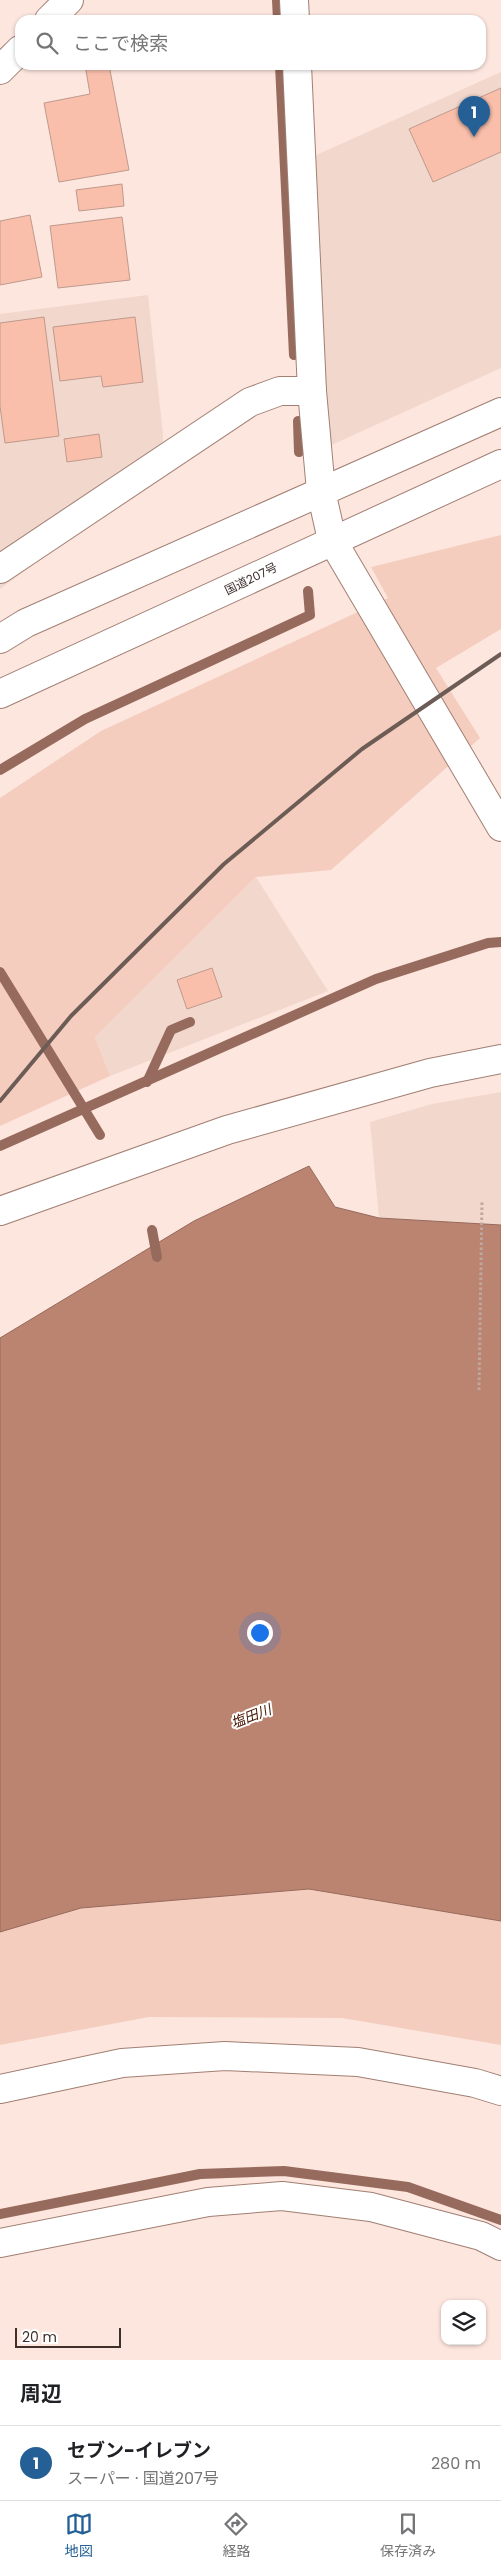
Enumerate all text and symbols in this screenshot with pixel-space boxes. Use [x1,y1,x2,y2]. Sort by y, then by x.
search box [15,15,486,70]
icon: search [33,29,61,57]
text: ここで検索 [73,30,168,57]
pin: 1 [458,96,490,137]
street label: 国道207号 [221,558,280,599]
your location [247,1620,273,1646]
water label: 塩田川 [228,1698,276,1733]
map controls [441,2300,486,2345]
button: layers [441,2300,486,2345]
scale bar [15,2325,121,2348]
text: 20 m [22,2327,57,2347]
text: 周辺 [20,2379,62,2408]
text: セブン-イレブン [67,2437,211,2464]
text: 1 [33,2452,39,2475]
text: 280 m [431,2452,481,2475]
text: スーパー · 国道207号 [67,2467,219,2490]
tab: 地図 [65,2510,93,2562]
tab: 経路 [222,2510,250,2562]
tab: 保存済み [380,2510,436,2562]

